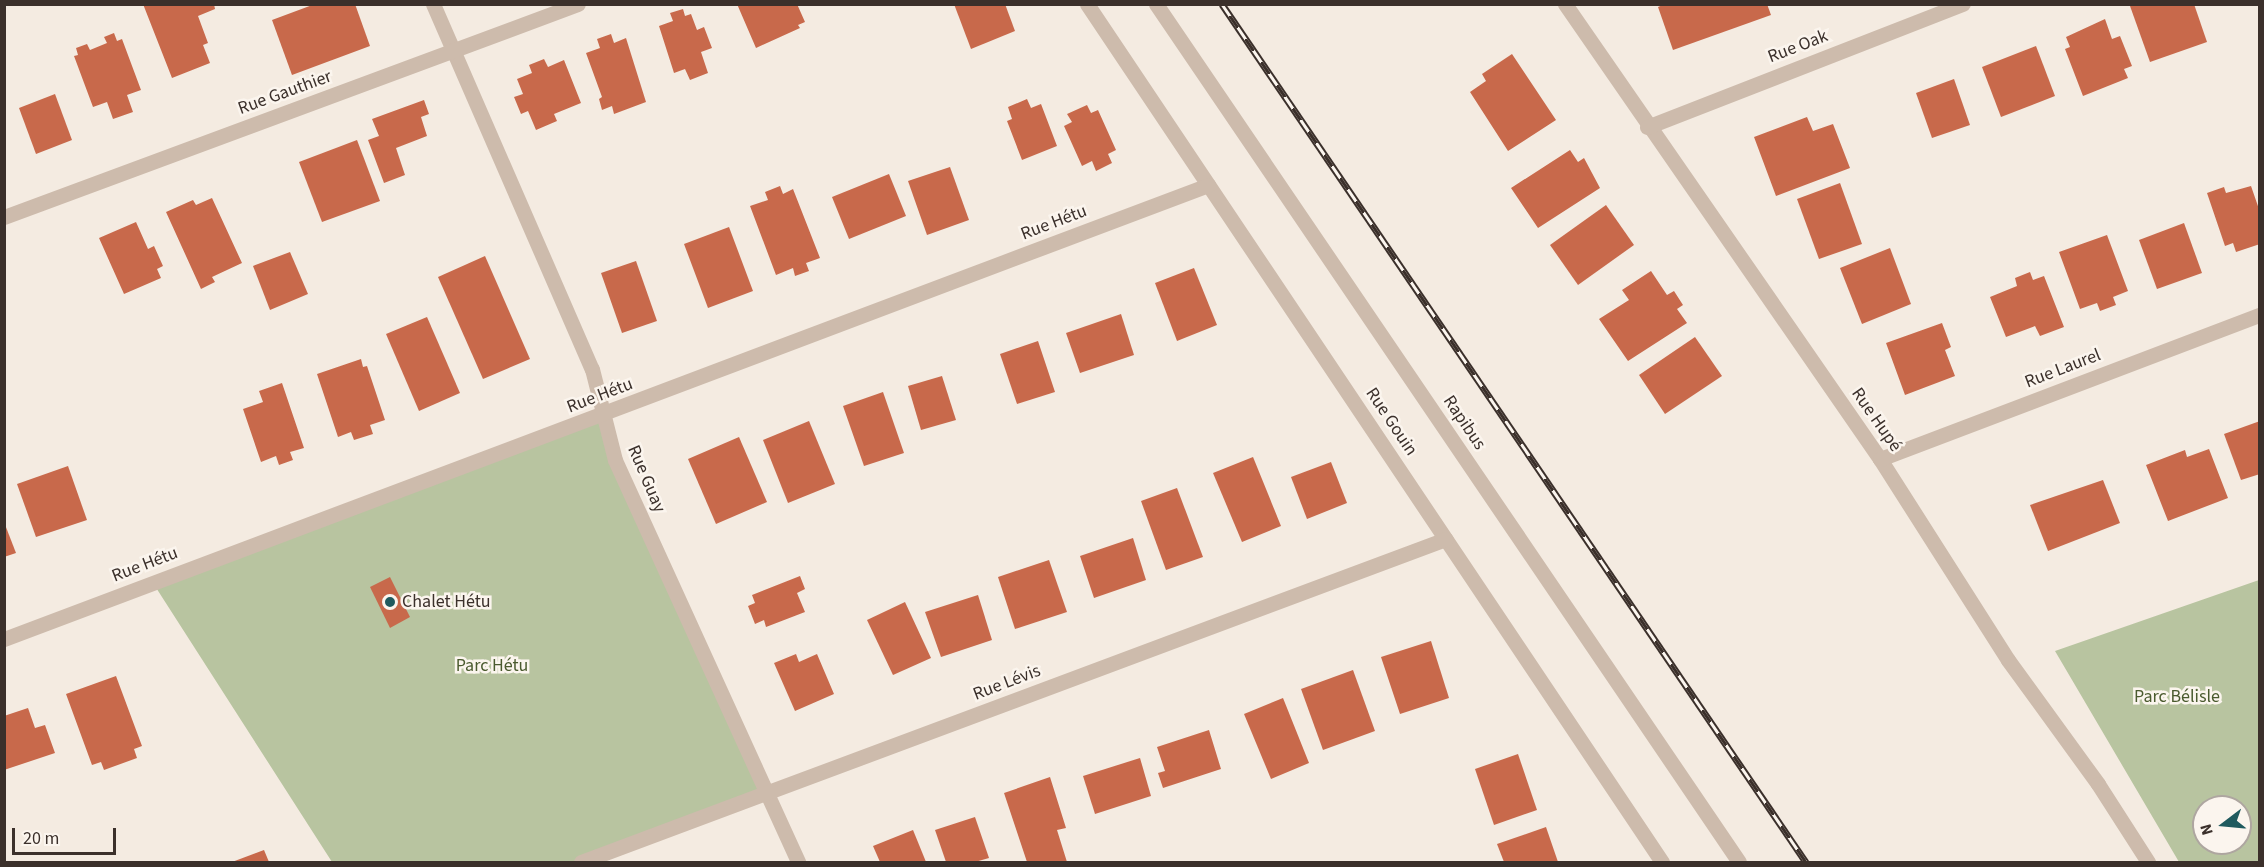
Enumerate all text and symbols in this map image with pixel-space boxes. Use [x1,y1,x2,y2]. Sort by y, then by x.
street label: Rue Oak [1765,26,1831,68]
street label: Rue Gauthier [235,66,335,120]
street label: Rue Hétu [1018,201,1090,245]
street label: Rue Laurel [2022,345,2104,393]
street label: Rue Hétu [564,374,636,418]
street label: Rue Gouin [1360,384,1422,460]
street label: Rue Hupé [1846,384,1906,456]
street label: Rapibus [1438,392,1490,454]
street label: Rue Guay [622,442,670,516]
street label: Rue Hétu [109,543,181,587]
place label: Chalet Hétu [402,591,491,613]
marker: Chalet Hétu [383,595,397,609]
park label: Parc Hétu [456,655,528,677]
street label: Rue Lévis [970,660,1044,706]
park label: Parc Bélisle [2134,686,2220,708]
north arrow [2192,795,2252,855]
scale bar [15,816,118,854]
text: N [2195,821,2219,838]
text: 20 m [23,826,59,851]

